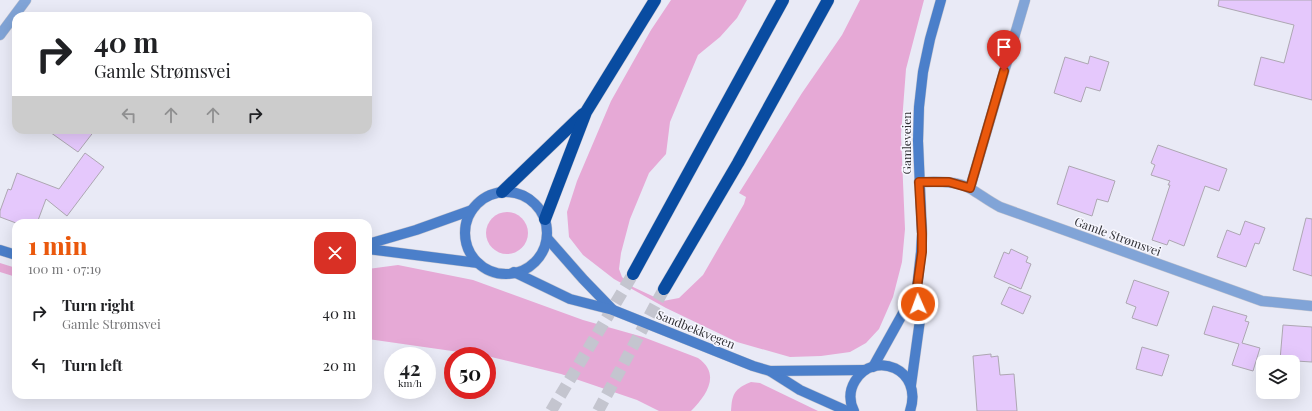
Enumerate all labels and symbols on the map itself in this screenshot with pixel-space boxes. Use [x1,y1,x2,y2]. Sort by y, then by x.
pin [987,30,1021,71]
street label: Gamleveien [898,112,914,174]
street label: Gamle Strømsvei [1072,213,1164,259]
position arrow [897,283,939,325]
street label: Sandbekkvegen [654,306,738,352]
speed limit sign: 50 [444,347,496,399]

